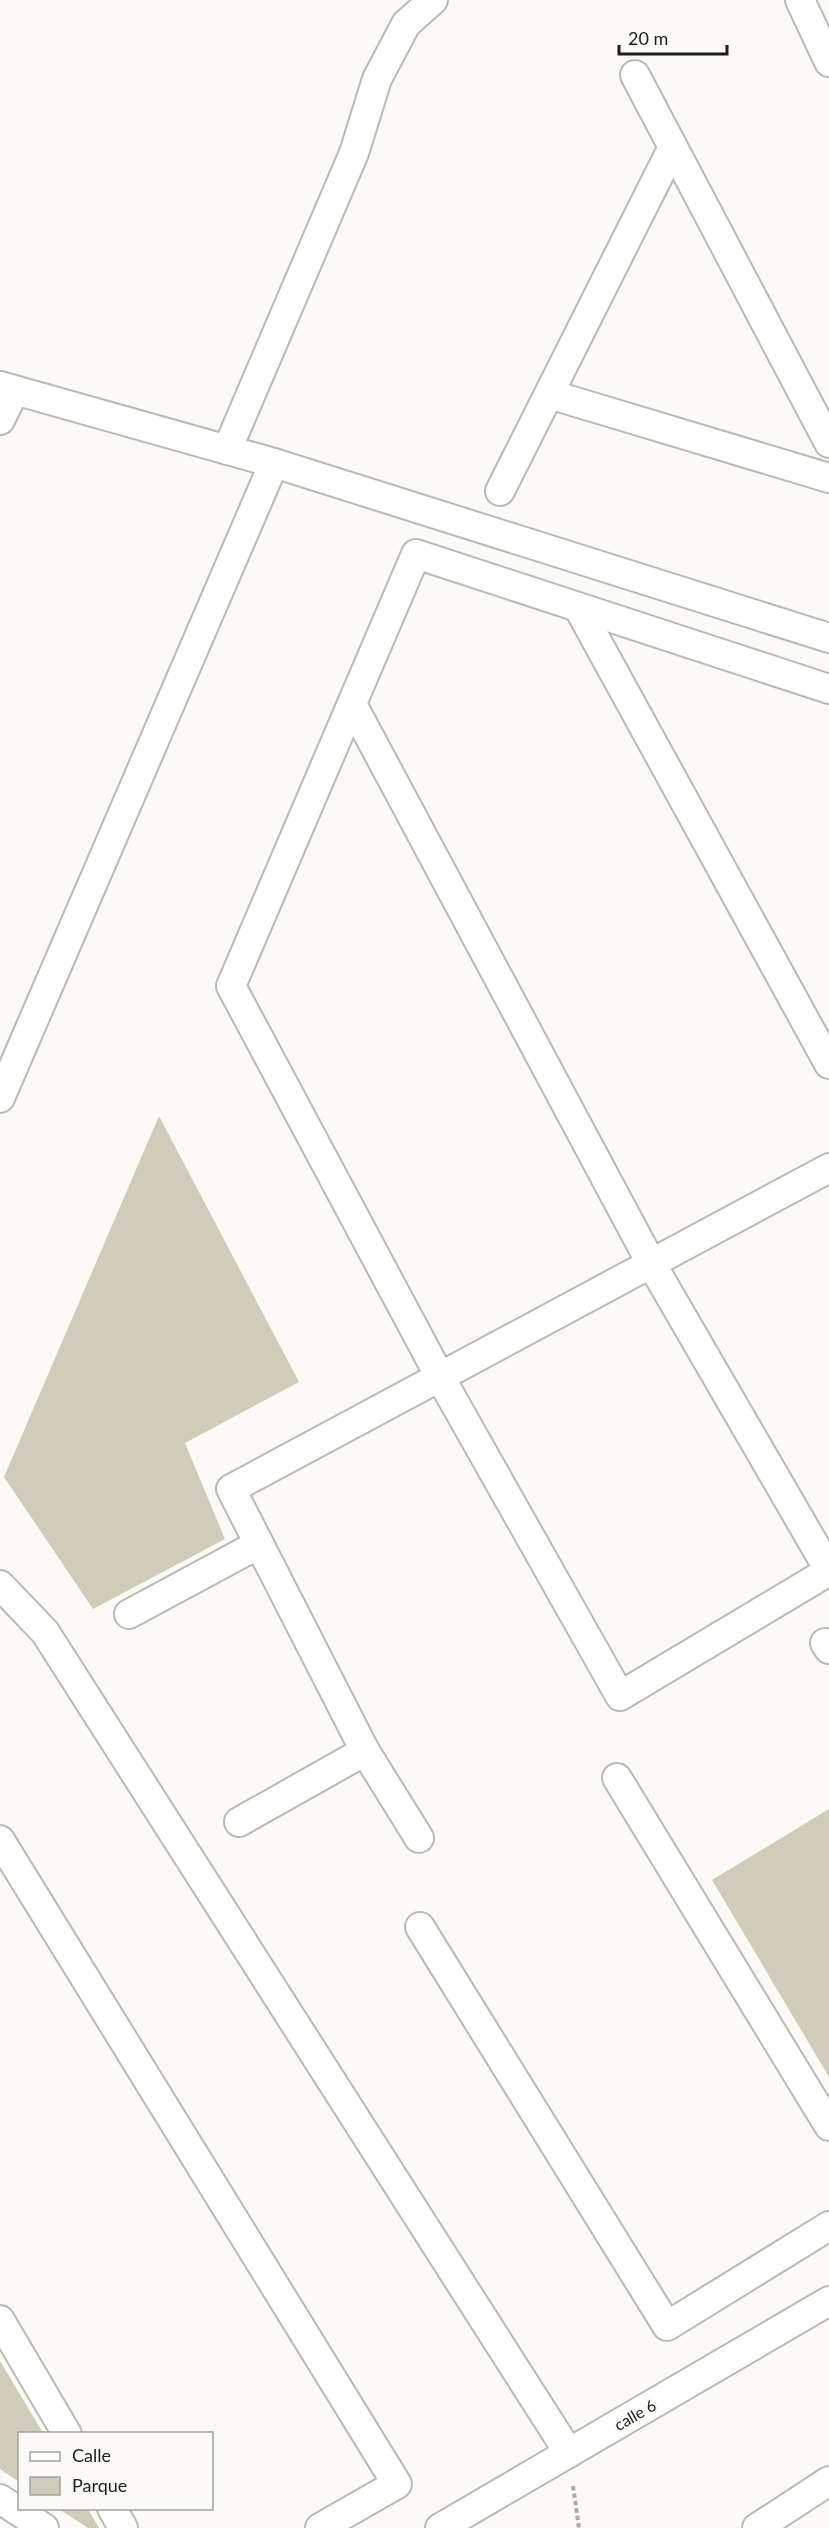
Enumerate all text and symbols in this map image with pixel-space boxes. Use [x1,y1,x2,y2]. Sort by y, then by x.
scale bar [619,18,727,56]
text: 20 m [628,27,668,49]
street label: calle 6 [611,2395,659,2434]
legend [18,2432,213,2510]
text: Calle [72,2444,111,2466]
text: Parque [72,2474,127,2496]

